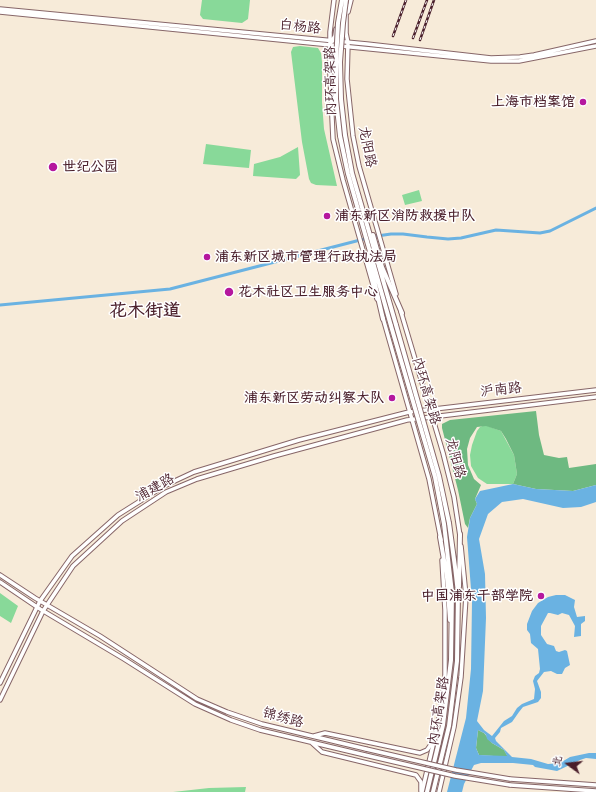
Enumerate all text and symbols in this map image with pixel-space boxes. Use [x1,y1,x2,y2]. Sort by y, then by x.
street label: 白杨路 [278,16,322,38]
street label: 内环高架路 [322,46,340,116]
place label: 上海市档案馆 [491,94,575,110]
marker: 上海市档案馆 [578,97,588,107]
street label: 龙阳路 [355,125,379,169]
place label: 世纪公园 [62,159,118,175]
marker: 世纪公园 [47,161,59,173]
place label: 浦东新区消防救援中队 [335,208,475,224]
marker: 浦东新区消防救援中队 [322,211,332,221]
place label: 浦东新区城市管理行政执法局 [215,249,397,265]
marker: 浦东新区城市管理行政执法局 [202,252,212,262]
place label: 花木社区卫生服务中心 [238,284,378,300]
marker: 花木社区卫生服务中心 [223,286,235,298]
district label: 花木街道 [109,300,181,322]
street label: 内环高架路 [408,355,444,427]
street label: 沪南路 [479,379,523,401]
place label: 浦东新区劳动纠察大队 [244,390,384,406]
marker: 浦东新区劳动纠察大队 [387,393,397,403]
street label: 龙阳路 [441,436,469,480]
street label: 浦建路 [133,470,177,506]
place label: 中国浦东干部学院 [421,588,533,604]
marker: 中国浦东干部学院 [536,591,546,601]
street label: 内环高架路 [425,675,453,747]
street label: 锦绣路 [261,704,305,732]
north arrow [548,744,588,784]
text: 北 [548,754,565,768]

